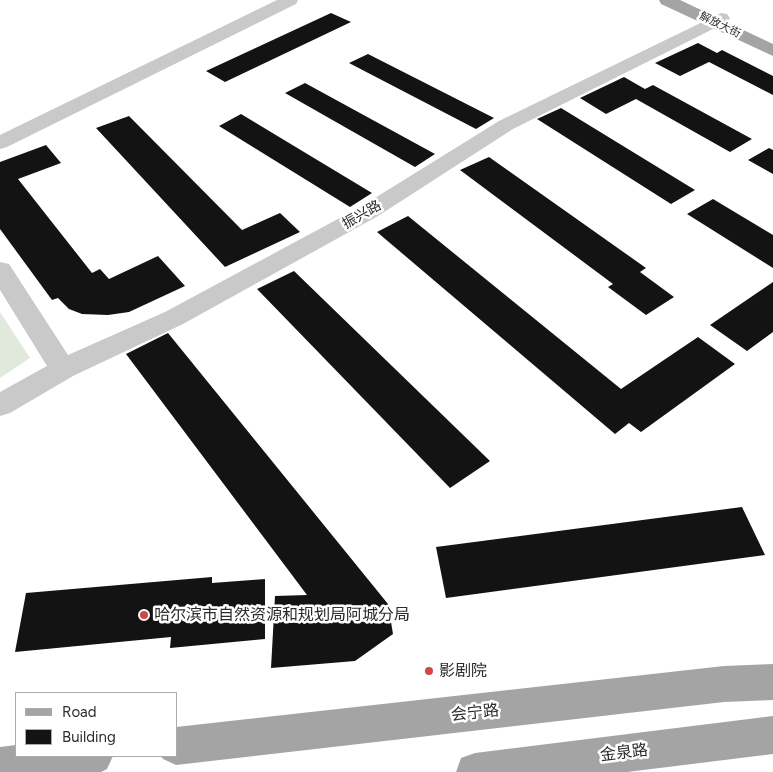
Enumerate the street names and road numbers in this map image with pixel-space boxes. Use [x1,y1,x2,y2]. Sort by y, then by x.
street label: 解放大街 [697,9,743,41]
street label: 振兴路 [340,197,384,233]
street label: 会宁路 [450,701,500,725]
street label: 金泉路 [599,741,649,765]

